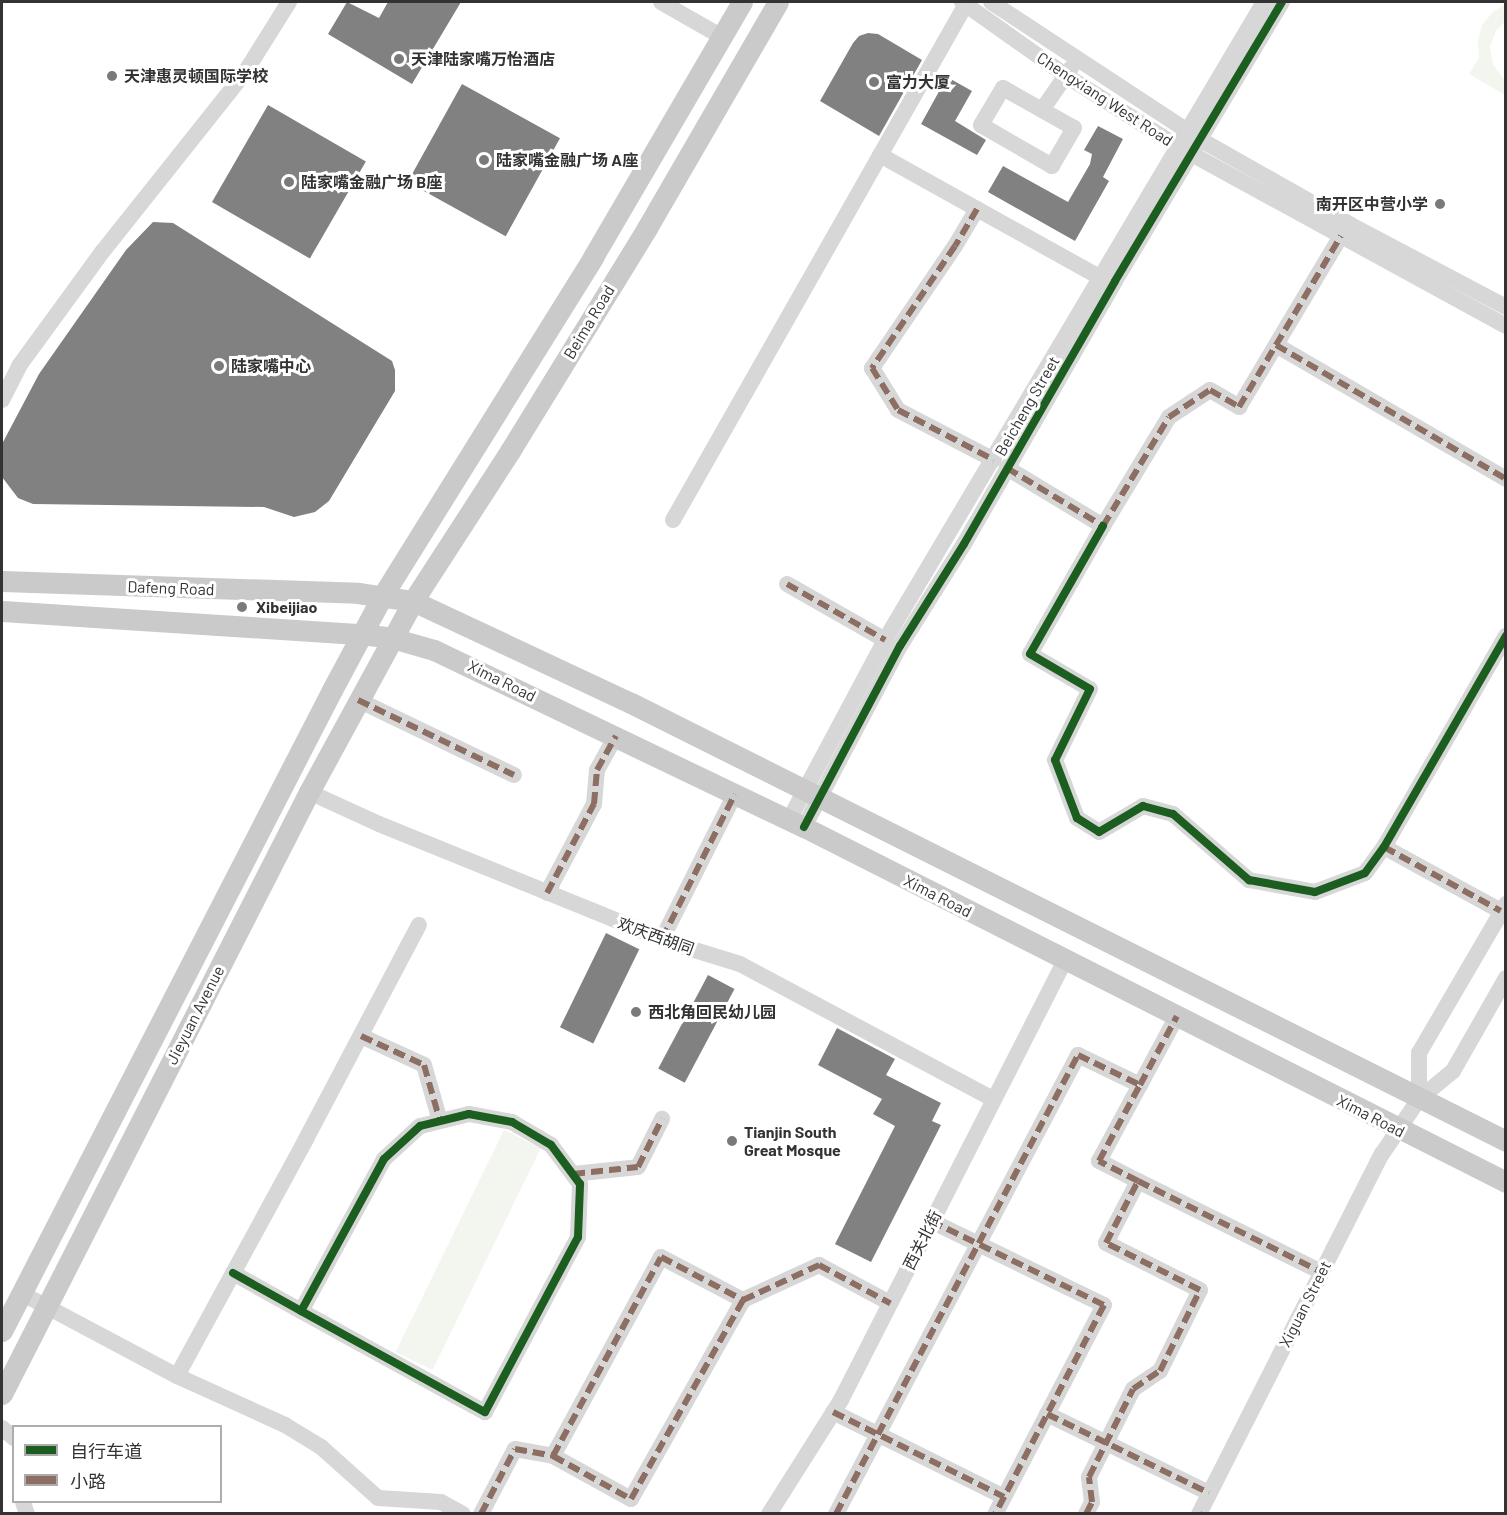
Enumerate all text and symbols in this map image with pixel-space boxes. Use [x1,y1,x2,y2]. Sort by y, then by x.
street label: Chengxiang West Road [1034,48,1176,150]
place label: 天津陆家嘴万怡酒店 [411,49,555,69]
marker: 天津陆家嘴万怡酒店 [392,52,406,66]
place label: 天津惠灵顿国际学校 [124,66,268,86]
marker: 天津惠灵顿国际学校 [105,69,119,83]
place label: 富力大厦 [886,72,950,92]
marker: 富力大厦 [867,75,881,89]
place label: 陆家嘴金融广场 A座 [496,150,638,170]
marker: 陆家嘴金融广场 A座 [477,153,491,167]
place label: 陆家嘴金融广场 B座 [301,172,442,192]
marker: 陆家嘴金融广场 B座 [282,175,296,189]
place label: 南开区中营小学 [1316,194,1428,214]
marker: 南开区中营小学 [1433,197,1447,211]
street label: Beima Road [559,282,619,362]
street label: Beicheng Street [991,353,1063,459]
place label: 陆家嘴中心 [231,356,311,376]
marker: 陆家嘴中心 [212,359,226,373]
street label: Dafeng Road [127,577,215,599]
place label: Xibeijiao [256,597,317,617]
marker: Xibeijiao [233,598,251,616]
street label: Xima Road [465,656,539,706]
street label: Xima Road [901,871,975,921]
street label: 欢庆西胡同 [615,913,697,959]
street label: Jieyuan Avenue [162,962,228,1068]
place label: 西北角回民幼儿园 [648,1002,776,1022]
marker: 西北角回民幼儿园 [629,1005,643,1019]
street label: Xima Road [1334,1091,1408,1141]
place label: Tianjin South Great Mosque [744,1122,841,1160]
marker: Tianjin South Great Mosque [725,1134,739,1148]
street label: 西关北街 [899,1207,945,1273]
street label: Xiguan Street [1275,1258,1335,1350]
legend [12,1425,222,1503]
text: 自行车道 [70,1440,142,1462]
text: 小路 [70,1470,106,1492]

